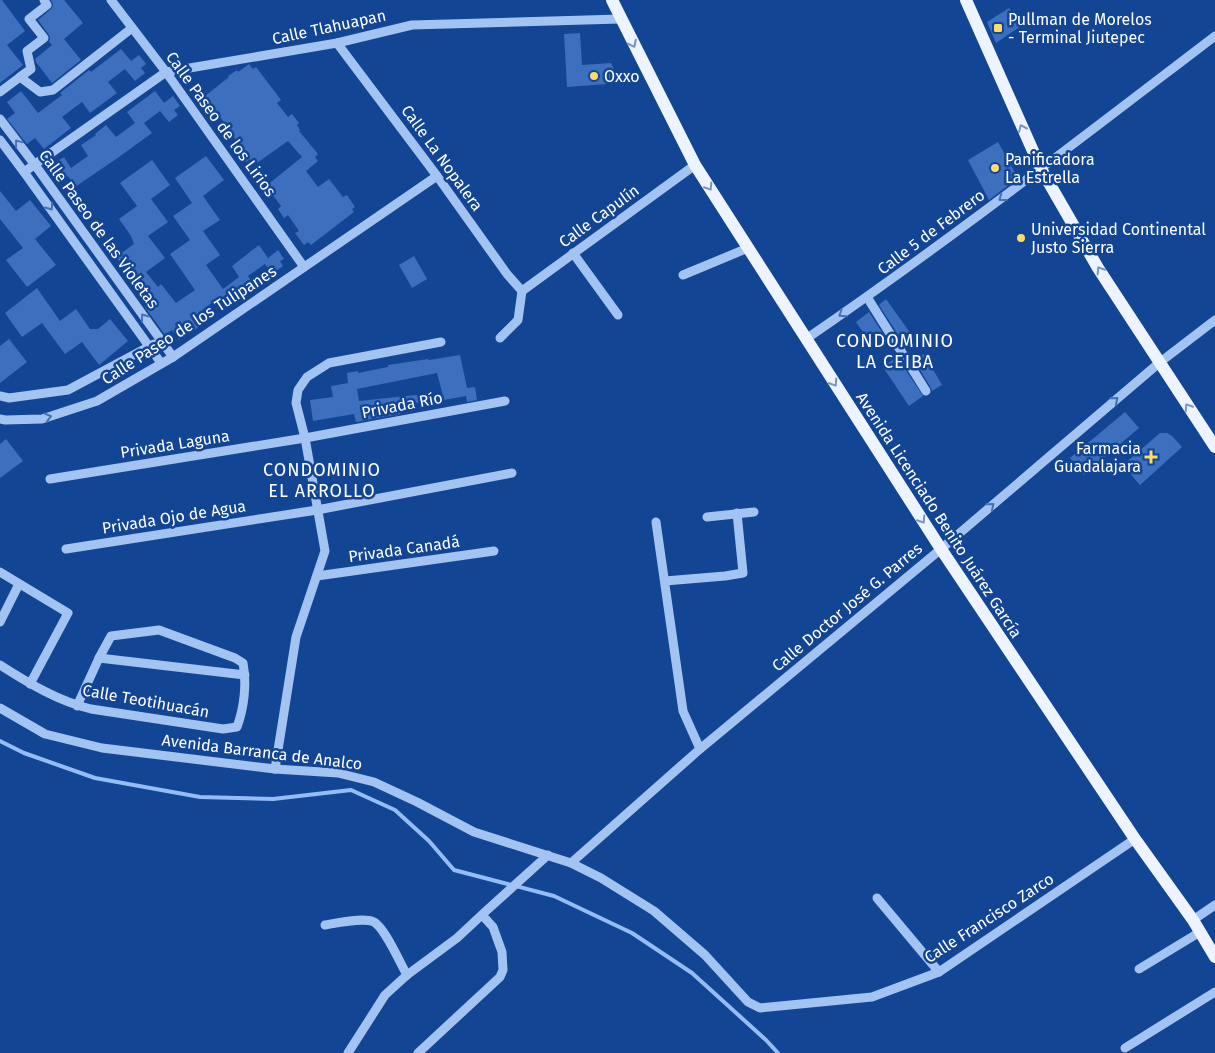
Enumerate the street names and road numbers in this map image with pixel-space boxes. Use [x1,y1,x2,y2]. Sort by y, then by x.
street label: Calle Tlahuapan [270,6,388,48]
street label: Calle Paseo de los Lirios [162,48,280,200]
street label: Calle La Nopalera [397,101,487,215]
street label: Calle Paseo de las Violetas [35,146,163,312]
street label: Calle Capulín [555,181,643,251]
street label: Calle 5 de Febrero [874,185,988,279]
street label: Calle Paseo de los Tulipanes [98,261,280,389]
street label: Privada Río [360,388,444,422]
street label: Avenida Licenciado Benito Juárez García [852,389,1026,641]
street label: Privada Laguna [119,426,231,462]
street label: Privada Ojo de Agua [101,496,247,538]
street label: Privada Canadá [347,532,461,566]
street label: Calle Doctor José G. Parres [768,539,926,675]
street label: Calle Teotihuacán [81,681,211,721]
street label: Avenida Barranca de Analco [161,730,363,774]
street label: Calle Francisco Zarco [921,869,1057,967]

